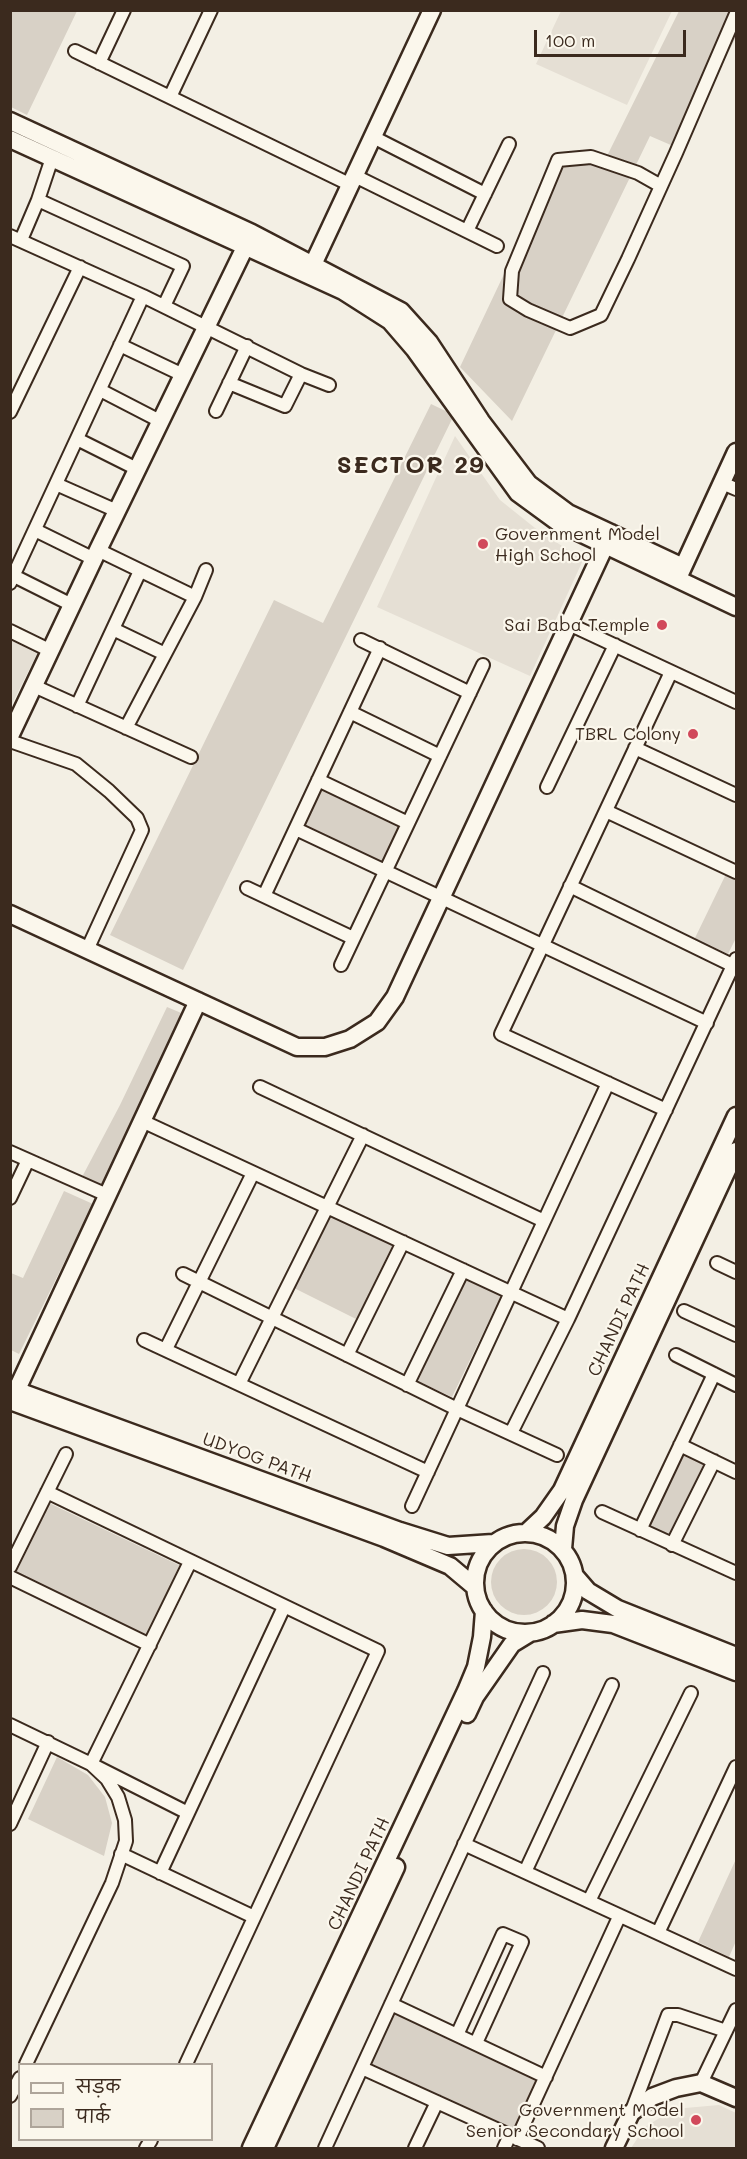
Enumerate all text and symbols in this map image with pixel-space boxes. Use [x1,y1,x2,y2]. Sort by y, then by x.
scale bar [537,18,688,56]
text: 100 m [545,28,595,52]
district label: SECTOR 29 [337,452,485,480]
place label: Government Model High School [495,523,660,566]
marker: Government Model High School [476,537,490,551]
place label: Sai Baba Temple [504,614,650,636]
marker: Sai Baba Temple [655,618,669,632]
place label: TBRL Colony [575,723,681,745]
marker: TBRL Colony [686,727,700,741]
street label: CHANDI PATH [583,1260,655,1380]
street label: UDYOG PATH [200,1428,314,1488]
street label: CHANDI PATH [323,1814,395,1934]
legend [18,2063,213,2141]
text: सड़क [76,2074,120,2098]
place label: Government Model Senior Secondary School [466,2099,684,2142]
text: पार्क [76,2104,110,2128]
marker: Government Model Senior Secondary School [689,2113,703,2127]

